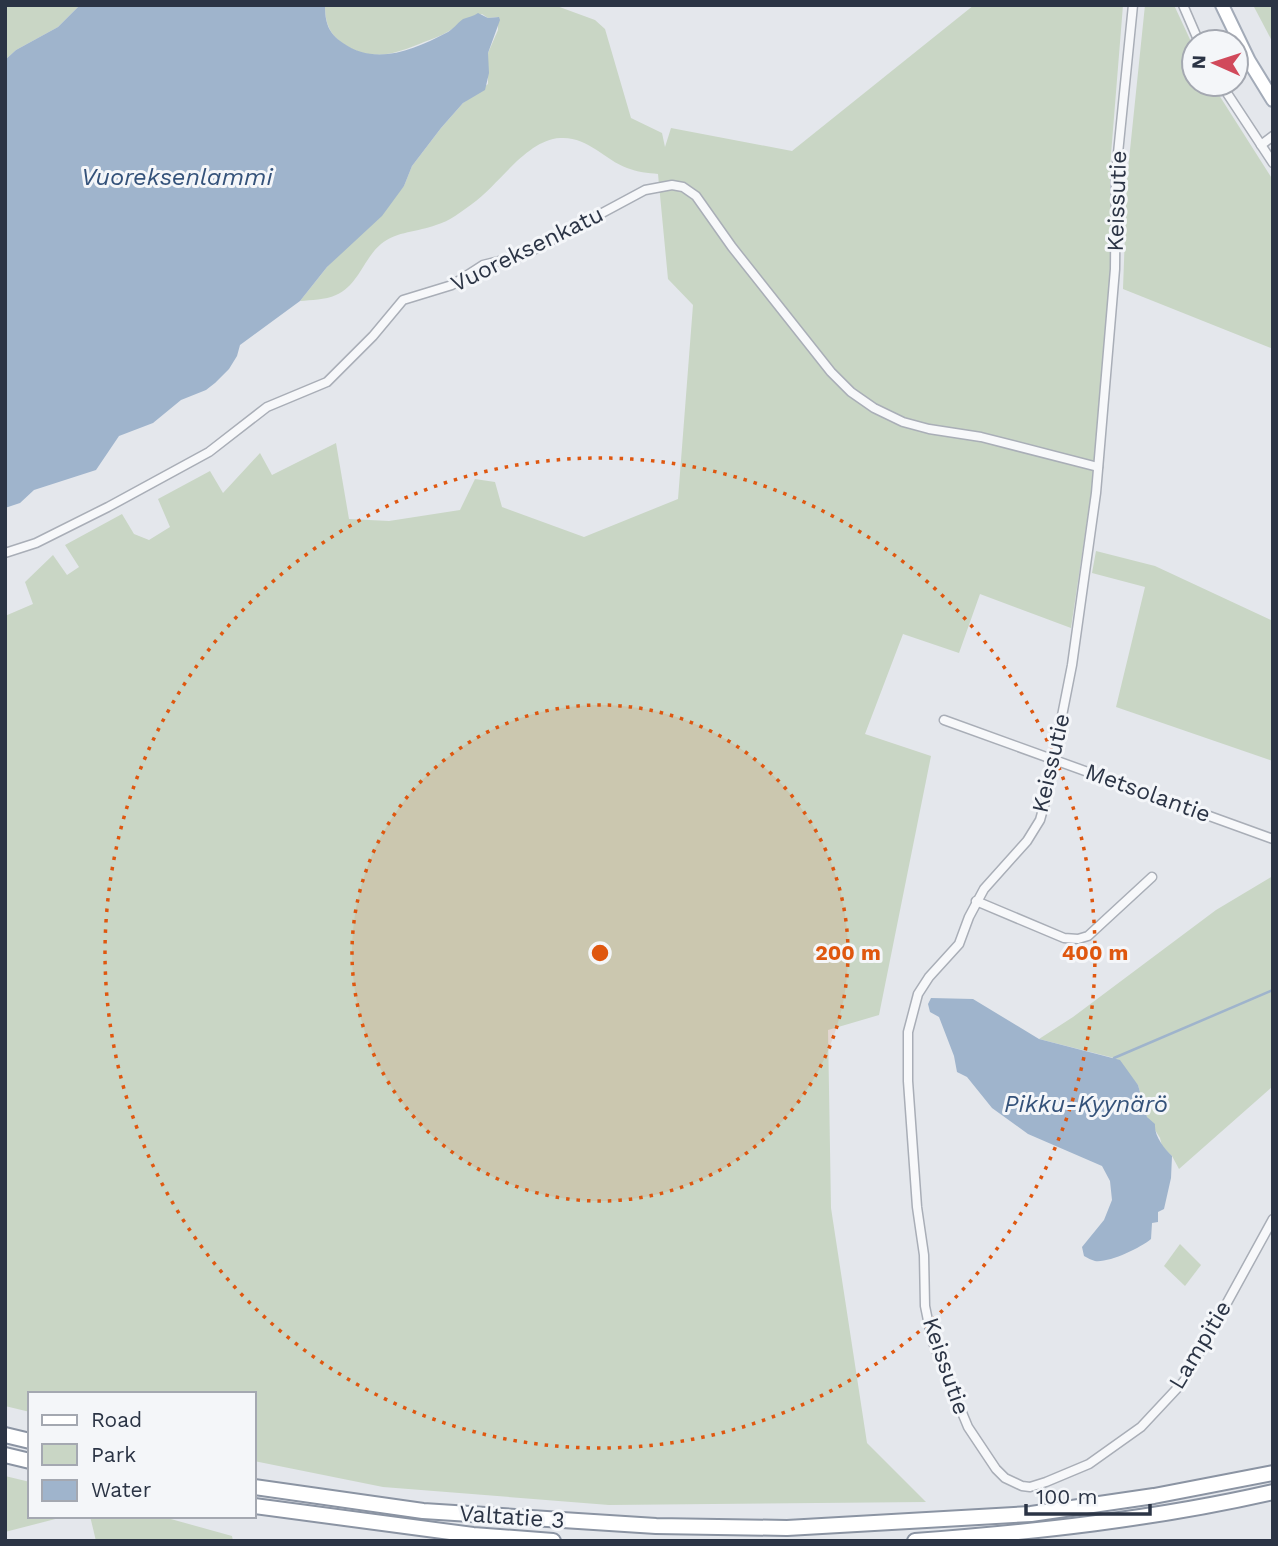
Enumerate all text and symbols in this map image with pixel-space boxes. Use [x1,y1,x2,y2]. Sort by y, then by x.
north arrow [1180,28,1250,98]
text: N [1187,54,1210,70]
street label: Keissutie [1102,150,1132,252]
water label: Vuoreksenlammi [81,163,273,191]
street label: Vuoreksenkatu [446,200,608,298]
street label: Keissutie [1026,711,1076,815]
street label: Metsolantie [1082,758,1214,828]
text: 200 m [815,940,881,965]
text: 400 m [1062,940,1128,965]
centre of rings [588,941,612,965]
water label: Pikku-Kyynärö [1004,1090,1168,1118]
street label: Lampitie [1163,1296,1237,1394]
street label: Keissutie [917,1314,975,1418]
legend [28,1392,256,1518]
text: Road [91,1407,142,1432]
text: Park [91,1442,136,1467]
scale bar [1026,1472,1150,1516]
text: Water [91,1477,152,1502]
text: 100 m [1036,1484,1098,1509]
street label: Valtatie 3 [458,1500,566,1534]

